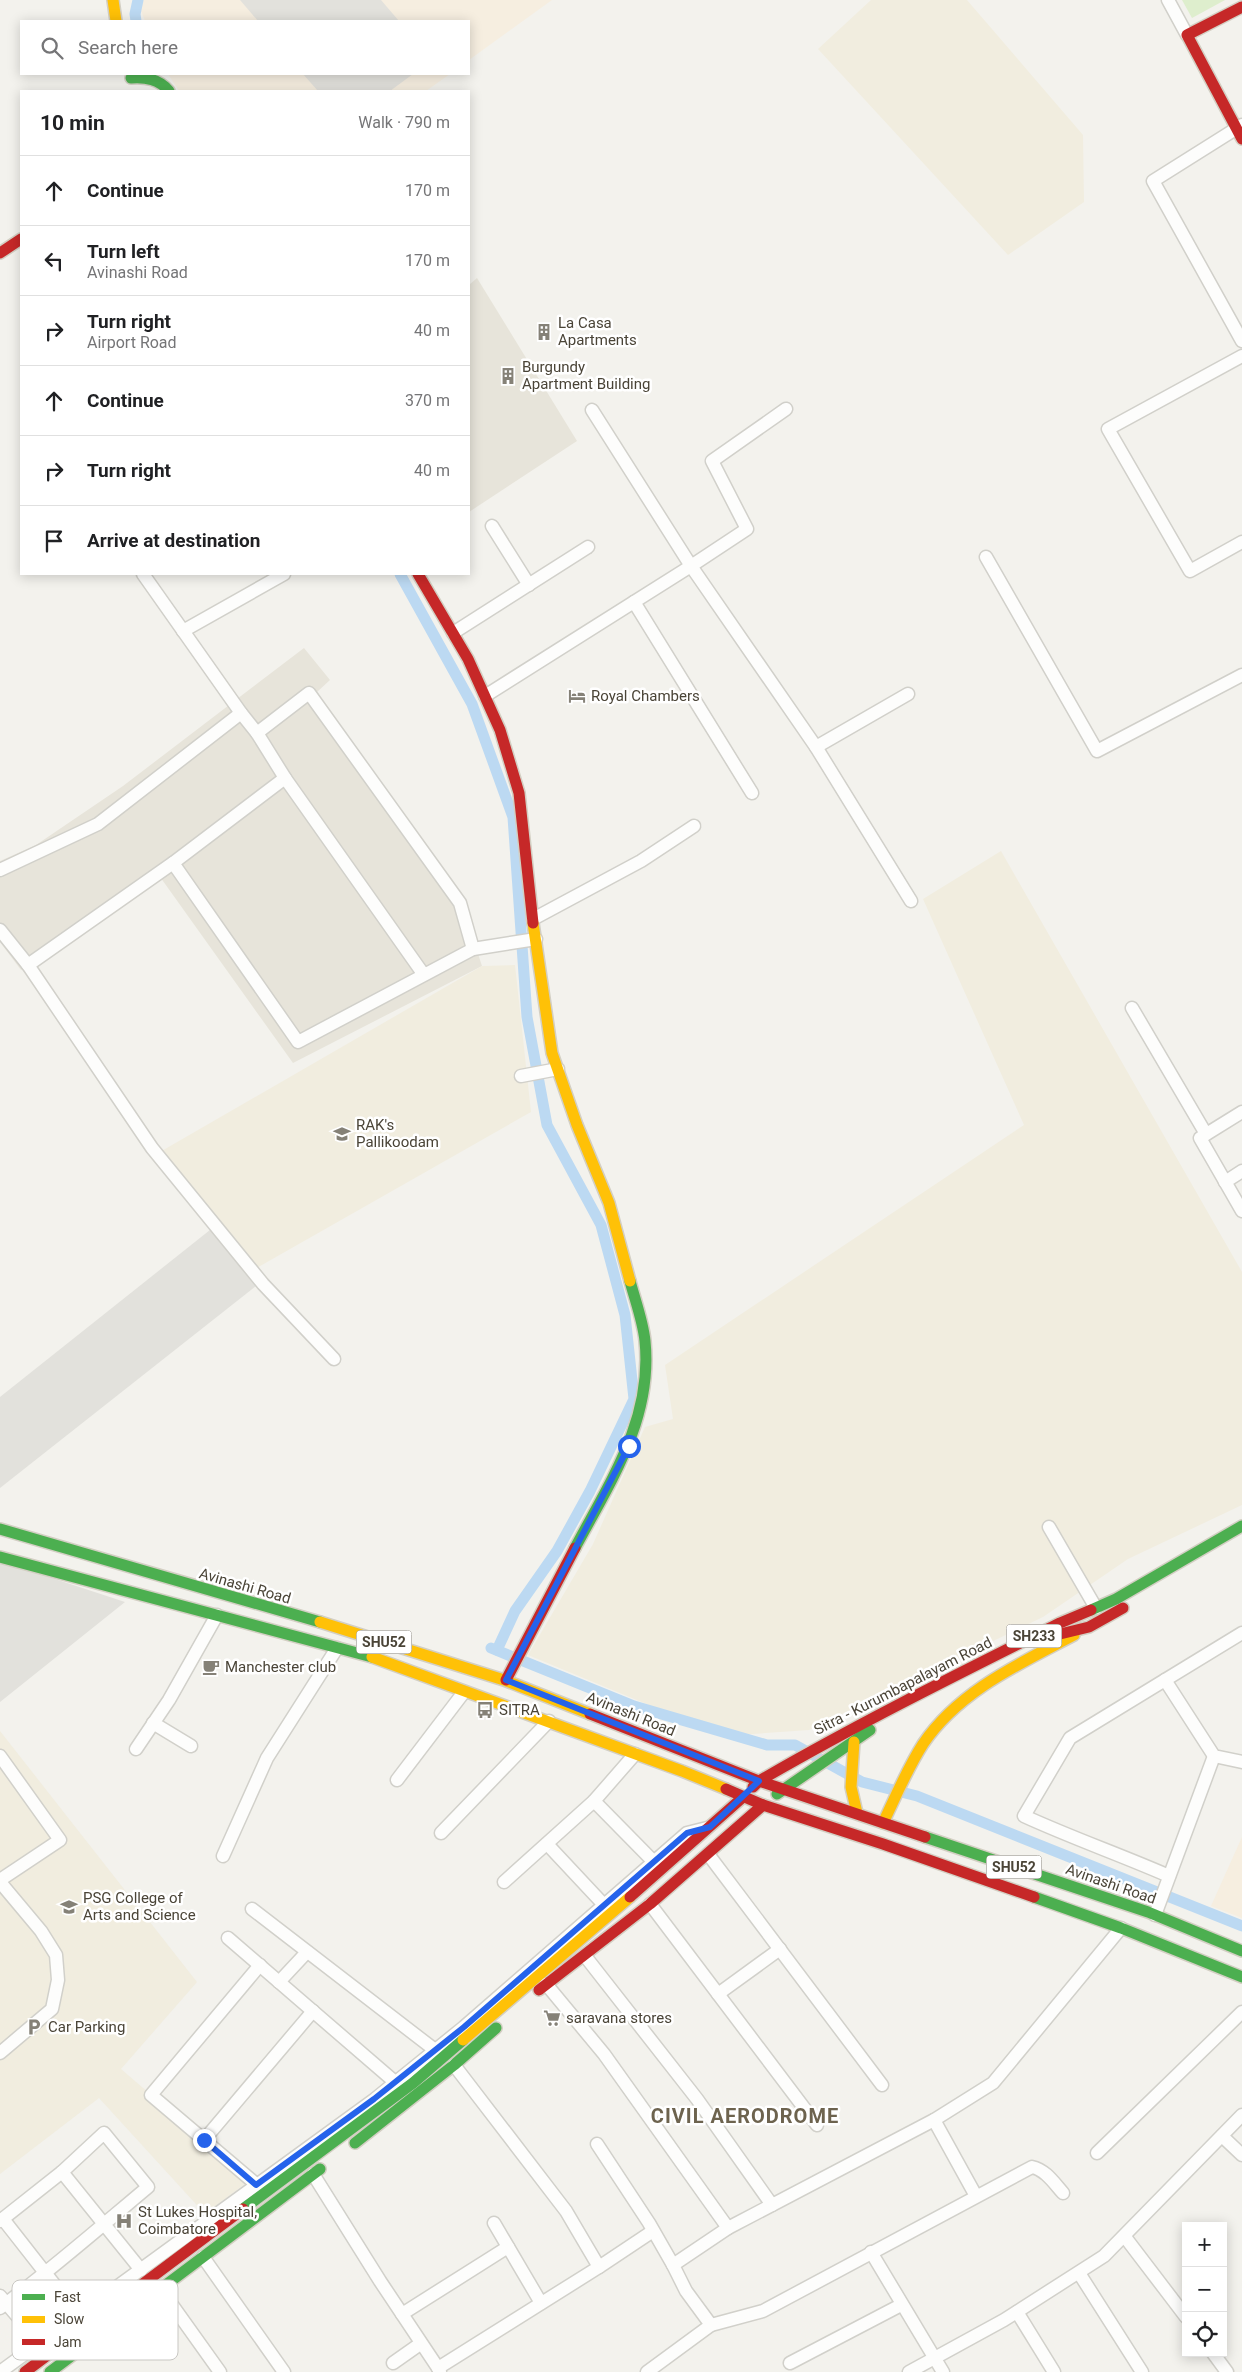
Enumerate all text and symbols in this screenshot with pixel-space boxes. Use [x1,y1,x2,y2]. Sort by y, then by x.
search box [20,20,470,75]
icon: search [38,34,66,62]
text: Search here [78,36,178,59]
text: 10 min [40,111,105,135]
text: Walk · 790 m [358,113,450,132]
icon: ahead [40,177,68,205]
text: Continue [87,179,164,202]
text: 170 m [405,181,450,200]
text: Turn left [87,240,160,263]
icon: left [40,247,68,275]
text: 170 m [405,251,450,270]
text: Avinashi Road [87,263,188,282]
text: Turn right [87,310,171,333]
place label: La Casa Apartments [558,314,637,349]
icon: right [40,317,68,345]
text: 40 m [414,321,450,340]
building icon: La Casa Apartments [534,322,554,342]
text: Airport Road [87,333,177,352]
place label: Burgundy Apartment Building [522,358,650,393]
building icon: Burgundy Apartment Building [498,366,518,386]
icon: ahead [40,387,68,415]
text: Continue [87,389,164,412]
text: 370 m [405,391,450,410]
icon: right [40,457,68,485]
text: Turn right [87,459,171,482]
text: 40 m [414,461,450,480]
icon: arrive [40,527,68,555]
text: Arrive at destination [87,529,260,552]
hotel icon: Royal Chambers [567,686,587,706]
place label: Royal Chambers [591,687,700,705]
place label: RAK's Pallikoodam [356,1116,439,1151]
school or university icon: RAK's Pallikoodam [332,1124,352,1144]
route start [618,1435,641,1458]
street label: Avinashi Road [197,1564,293,1608]
road number: SH233 [1006,1624,1062,1648]
road number: SHU52 [356,1630,412,1654]
street label: Sitra - Kurumbapalayam Road [811,1633,995,1739]
cafe icon: Manchester club [201,1657,221,1677]
place label: Manchester club [225,1658,336,1676]
street label: Avinashi Road [584,1688,678,1740]
bus stop icon: SITRA [475,1700,495,1720]
place label: SITRA [499,1701,540,1719]
road number: SHU52 [986,1855,1042,1878]
street label: Avinashi Road [1063,1860,1159,1908]
place label: PSG College of Arts and Science [83,1889,196,1924]
school or university icon: PSG College of Arts and Science [59,1897,79,1917]
supermarket icon: saravana stores [542,2008,562,2028]
place label: saravana stores [566,2009,672,2027]
parking icon: Car Parking [24,2017,44,2037]
place label: Car Parking [48,2018,125,2036]
district label: CIVIL AERODROME [651,2104,839,2128]
route end [193,2129,216,2152]
place label: St Lukes Hospital, Coimbatore [138,2203,257,2238]
hospital icon: St Lukes Hospital, Coimbatore [114,2211,134,2231]
map controls [1182,2222,1227,2357]
button: + [1182,2222,1227,2267]
button: − [1182,2267,1227,2312]
legend [12,2280,178,2360]
text: Fast [54,2289,81,2305]
text: Slow [54,2311,85,2327]
button: locate [1182,2312,1227,2357]
text: Jam [54,2334,82,2350]

